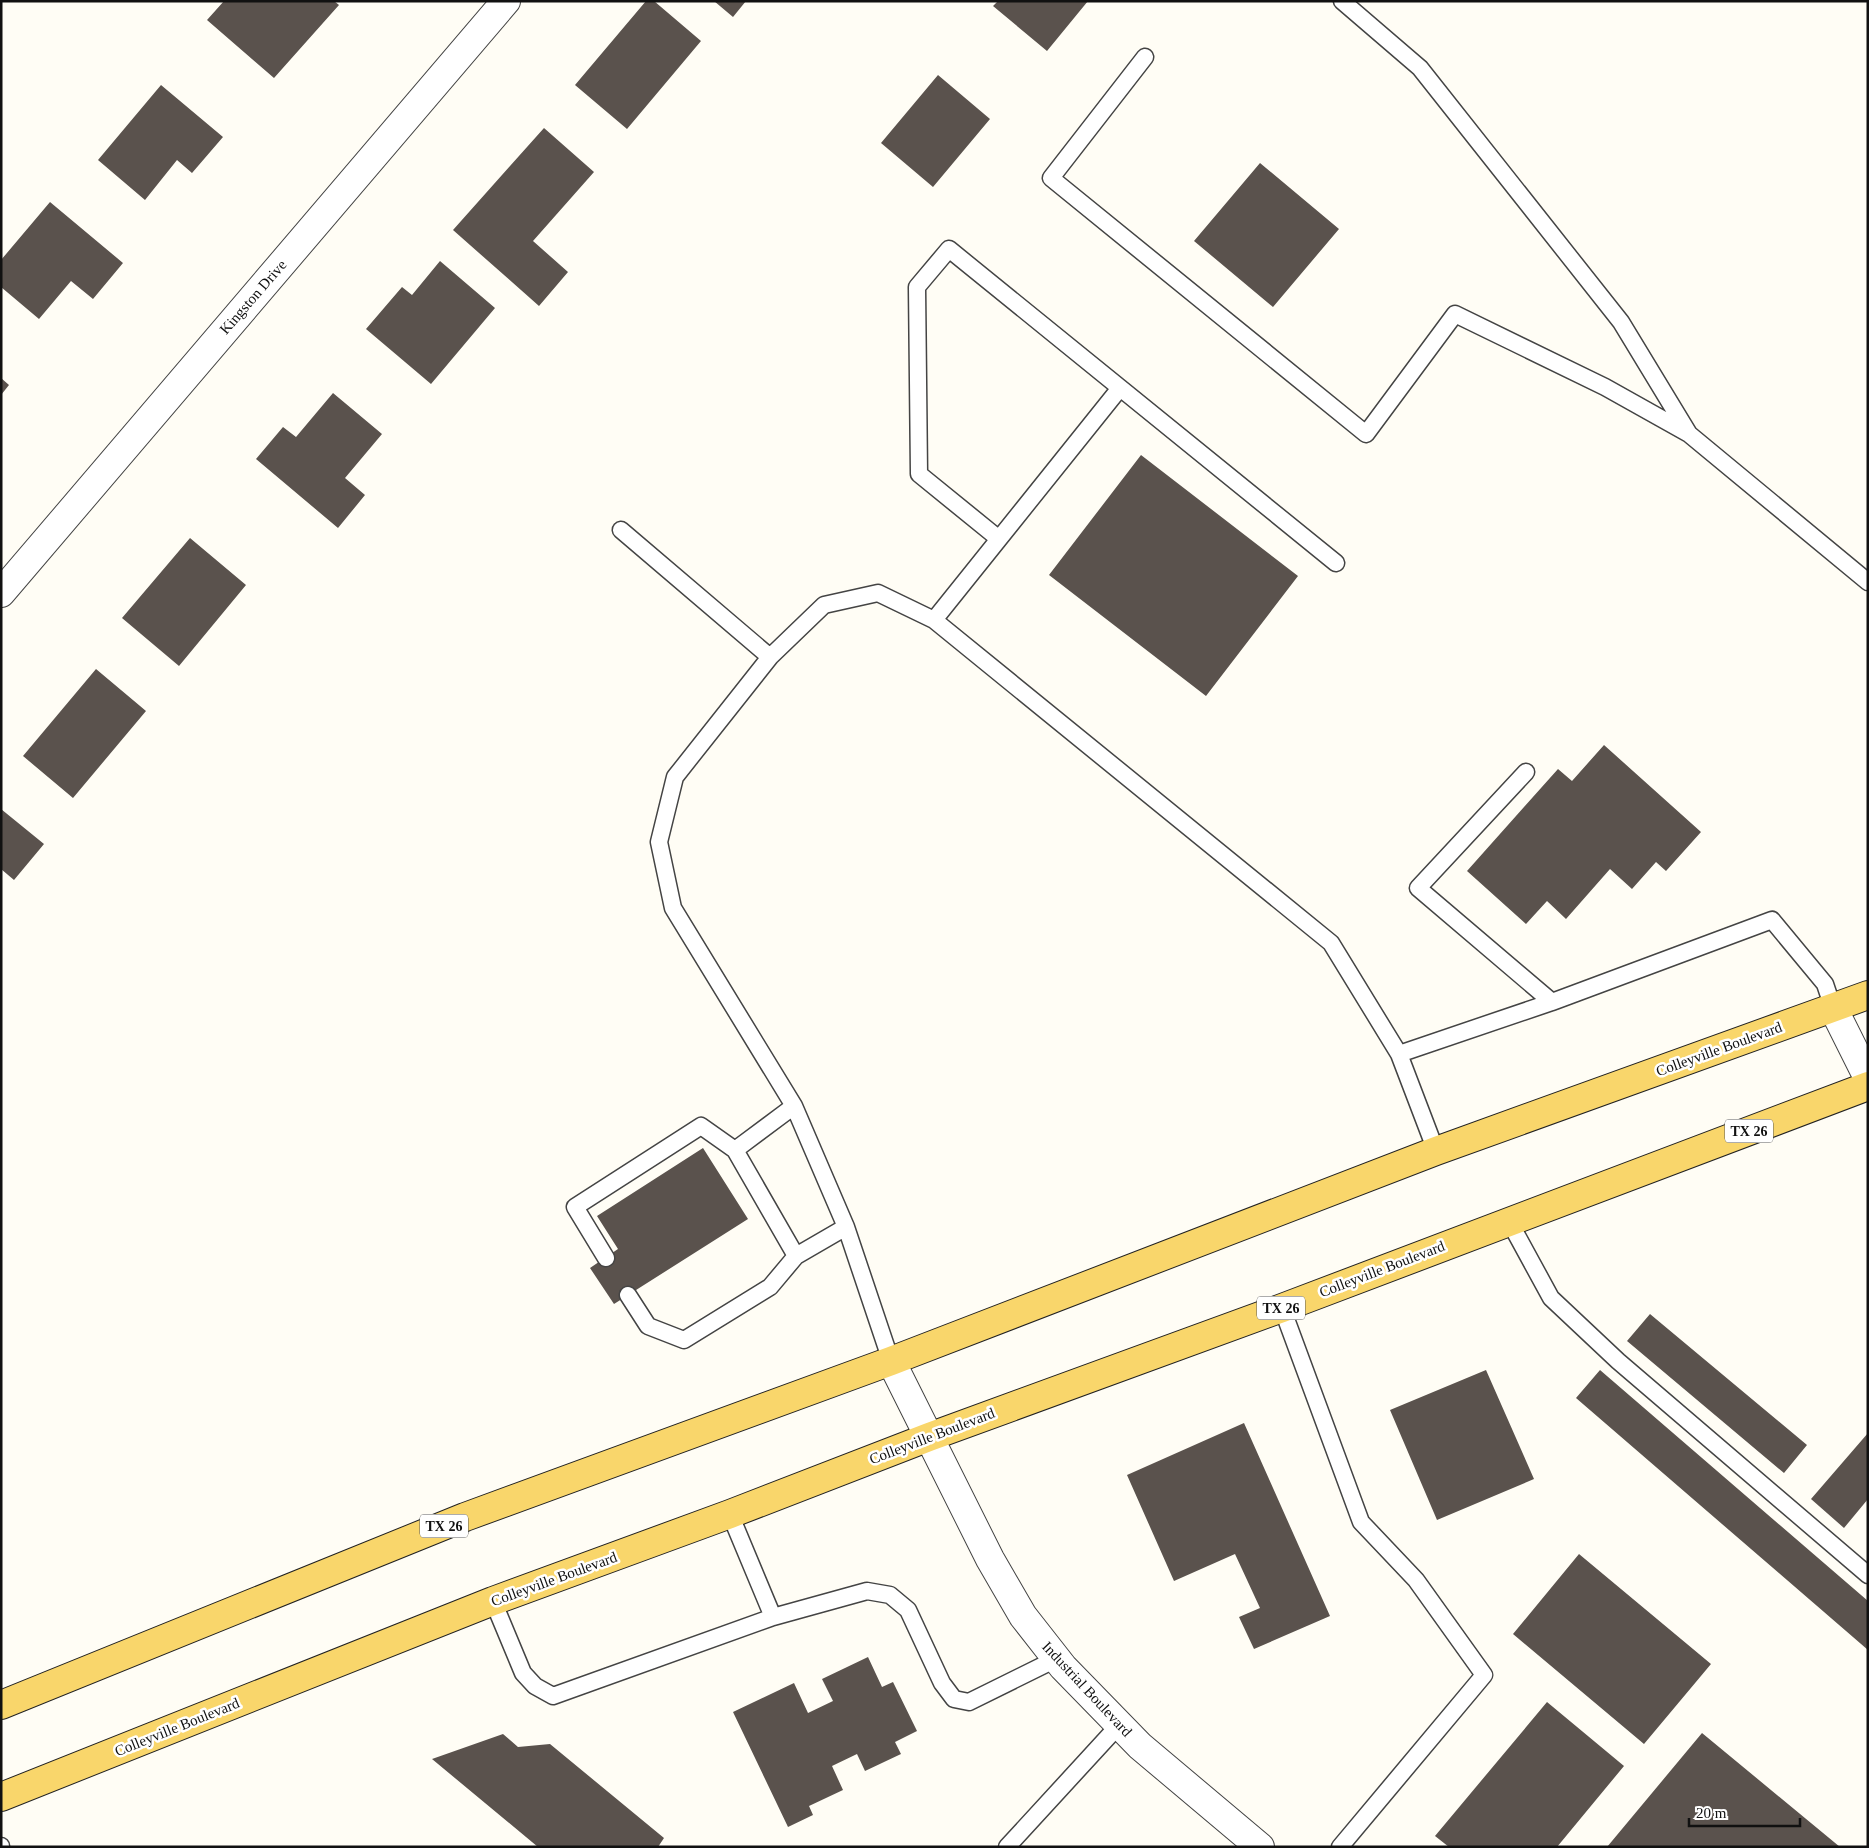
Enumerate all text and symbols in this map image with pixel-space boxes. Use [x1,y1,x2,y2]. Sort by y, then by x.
street label: Kingston Drive [216,256,290,337]
street label: Colleyville Boulevard [1654,1019,1785,1079]
road number: TX 26 [1725,1120,1773,1142]
street label: Colleyville Boulevard [1317,1238,1447,1300]
road number: TX 26 [1257,1296,1305,1320]
street label: Colleyville Boulevard [867,1405,997,1467]
road number: TX 26 [420,1514,468,1538]
street label: Colleyville Boulevard [489,1549,620,1609]
street label: Industrial Boulevard [1039,1638,1135,1740]
street label: Colleyville Boulevard [112,1695,242,1759]
scale bar [1689,1796,1800,1828]
text: 20 m [1696,1805,1727,1821]

